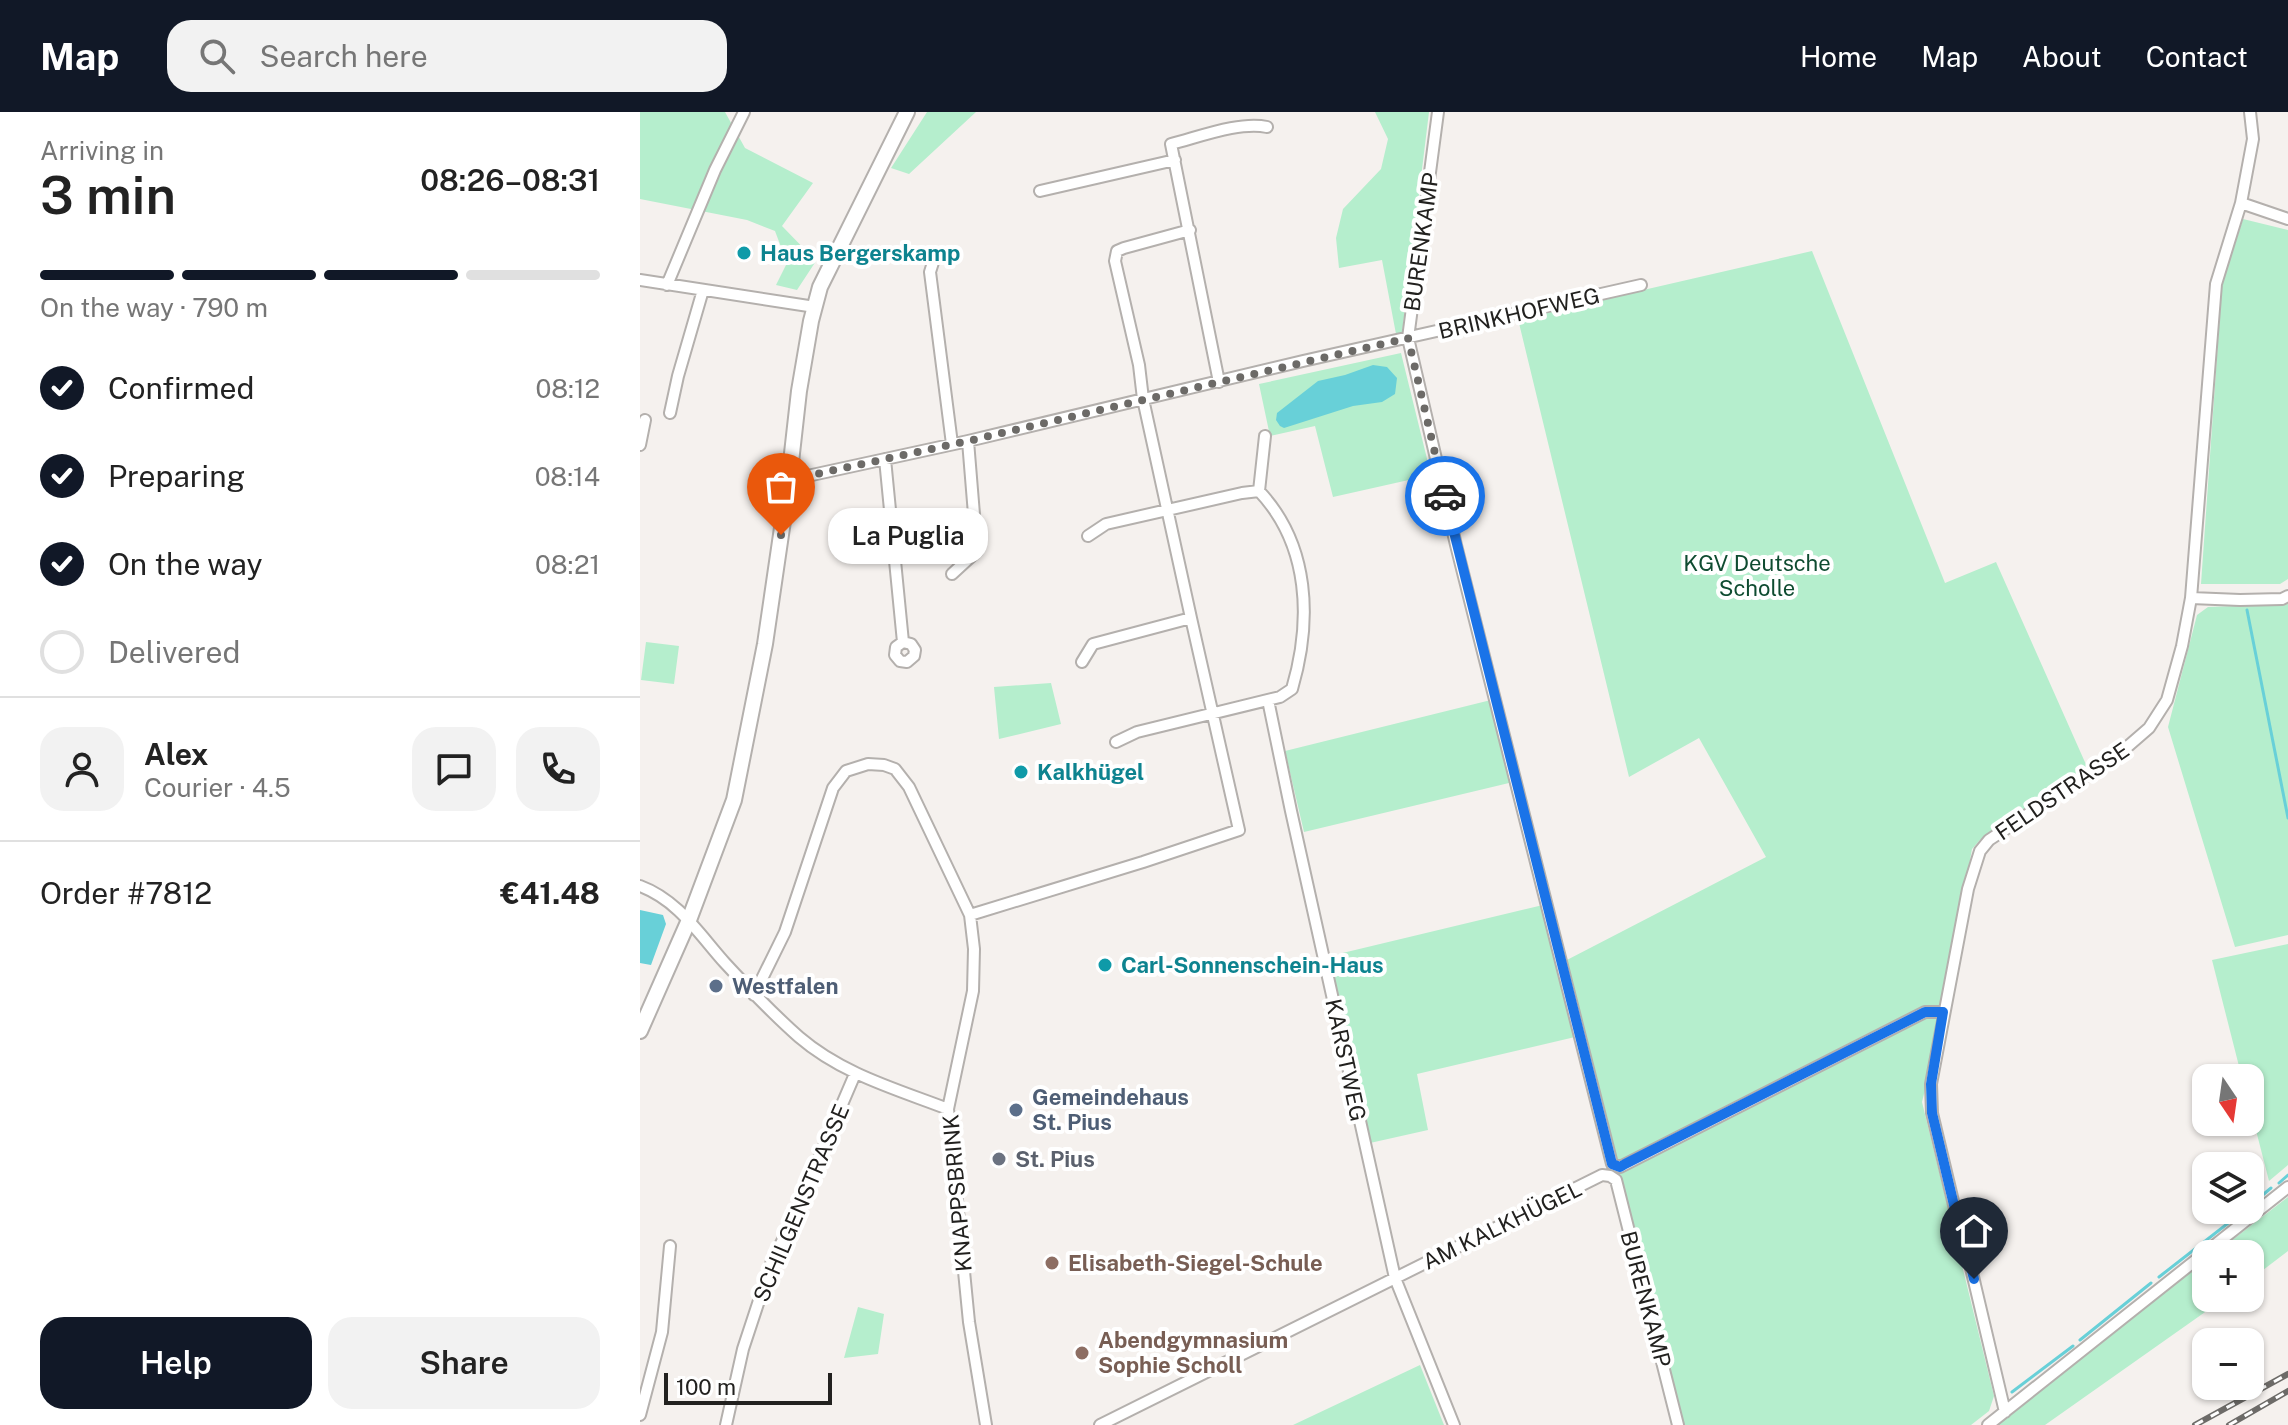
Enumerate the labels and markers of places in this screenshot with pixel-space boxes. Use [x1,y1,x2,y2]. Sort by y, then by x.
place label: Haus Bergerskamp [760,240,960,266]
marker: Haus Bergerskamp [735,244,753,262]
pin [747,453,815,535]
callout: La Puglia [829,507,989,563]
place label: Kalkhügel [1037,759,1144,785]
marker: Kalkhügel [1012,763,1030,781]
place label: Carl-Sonnenschein-Haus [1121,952,1384,978]
marker: Carl-Sonnenschein-Haus [1096,956,1114,974]
place label: Westfalen [732,973,839,999]
marker: Westfalen [707,977,725,995]
place label: Gemeindehaus St. Pius [1032,1084,1189,1135]
marker: Gemeindehaus St. Pius [1007,1101,1025,1119]
place label: St. Pius [1015,1146,1095,1172]
marker: St. Pius [990,1150,1008,1168]
pin [1940,1197,2008,1279]
place label: Elisabeth-Siegel-Schule [1068,1250,1323,1276]
marker: Elisabeth-Siegel-Schule [1043,1254,1061,1272]
place label: Abendgymnasium Sophie Scholl [1098,1327,1288,1378]
marker: Abendgymnasium Sophie Scholl [1073,1344,1091,1362]

